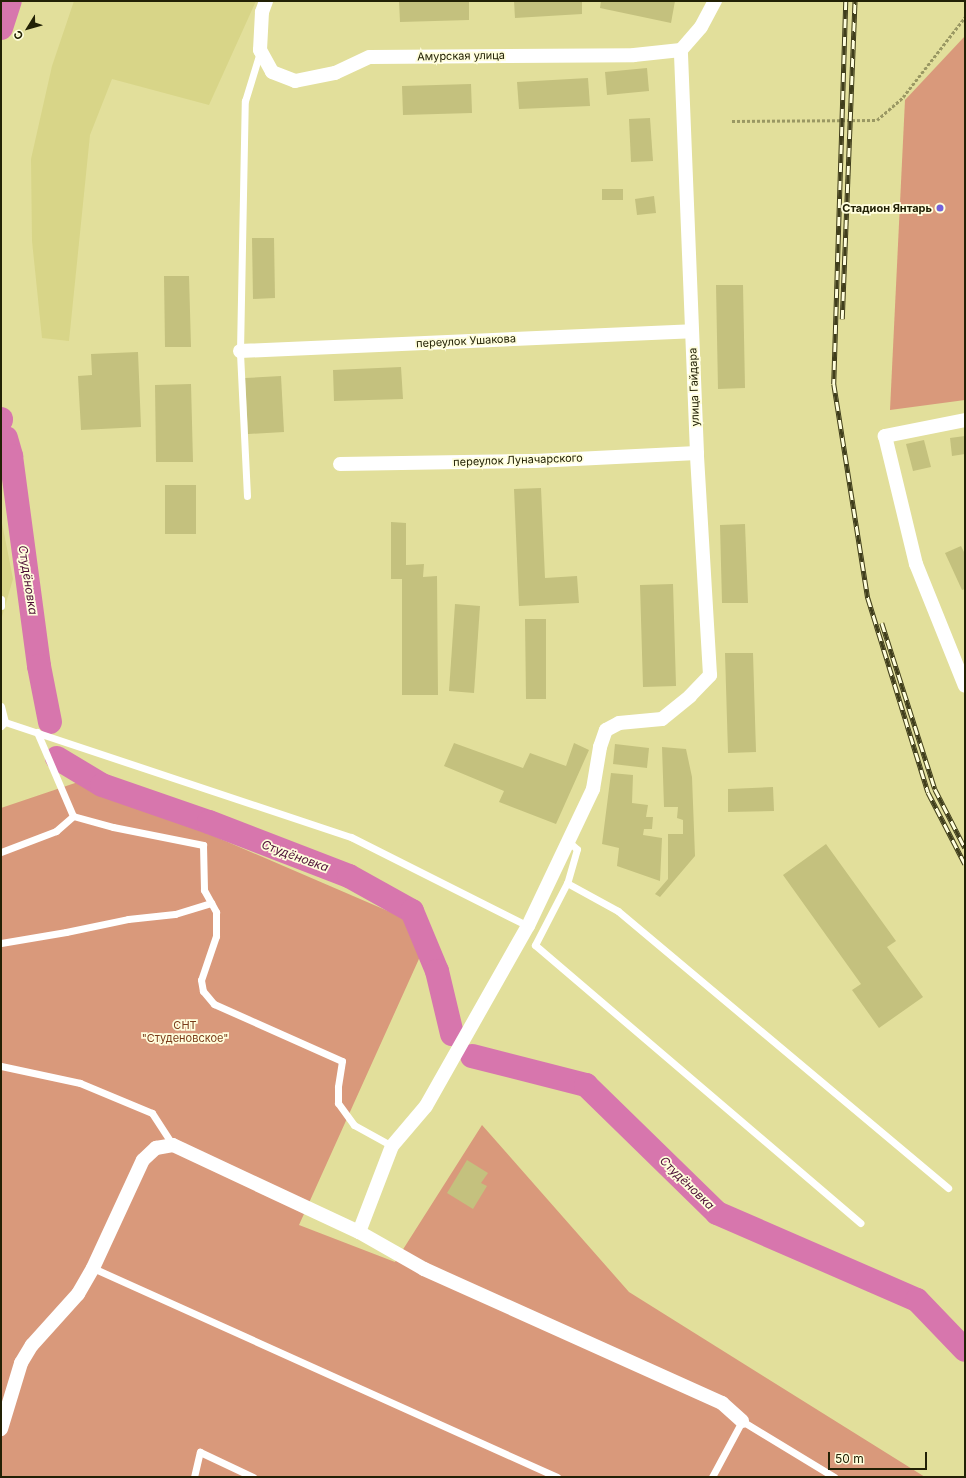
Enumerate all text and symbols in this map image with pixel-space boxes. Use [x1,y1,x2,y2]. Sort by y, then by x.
north arrow [8,8,48,48]
text: С [10,28,26,43]
street label: Амурская улица [417,49,505,63]
place label: Стадион Янтарь [842,201,932,215]
marker: Стадион Янтарь [935,203,945,213]
street label: переулок Ушакова [416,332,516,350]
street label: улица Гайдара [686,347,702,427]
street label: переулок Луначарского [453,451,583,469]
water label: Студёновка [15,544,41,616]
water label: Студёновка [260,837,330,875]
park label: СНТ "Студеновское" [142,1019,228,1045]
water label: Студёновка [657,1153,717,1213]
scale bar [830,1444,929,1470]
text: 50 m [835,1451,864,1466]

